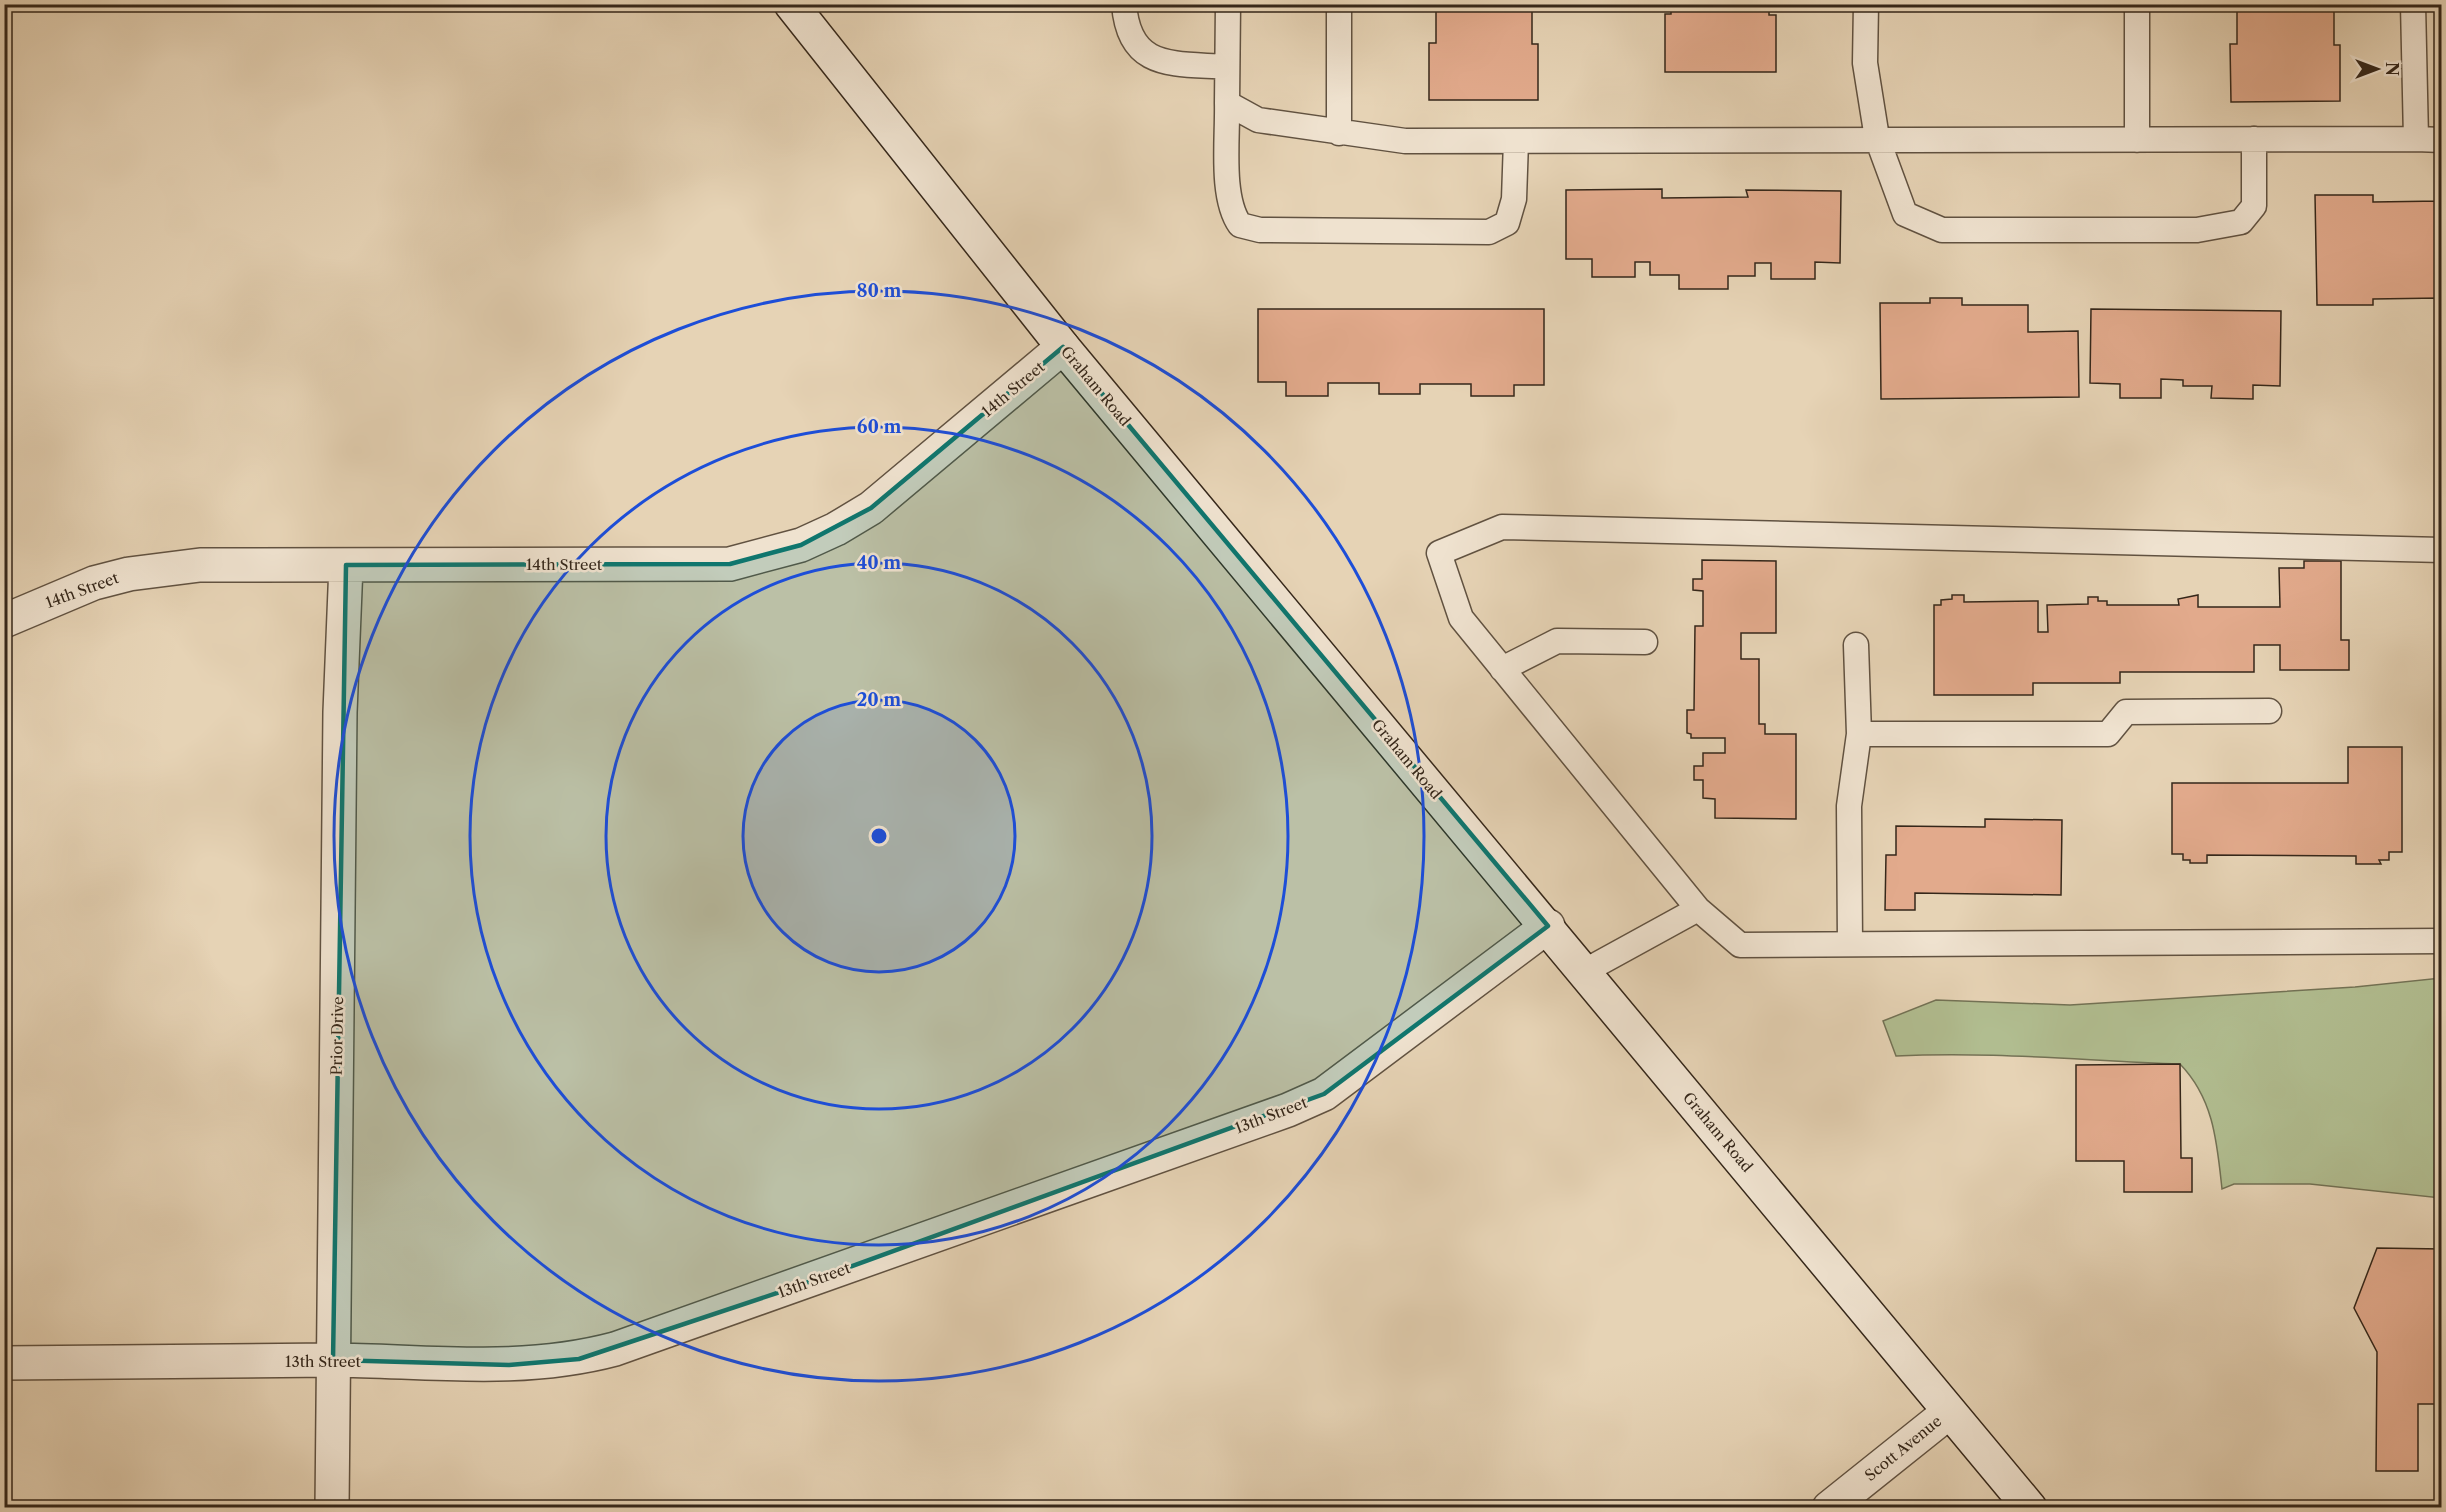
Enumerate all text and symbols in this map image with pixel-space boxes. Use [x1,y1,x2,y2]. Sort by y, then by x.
north arrow [2347,39,2407,99]
text: N [2382,62,2402,76]
text: 80 m [856,280,902,302]
street label: Graham Road [1057,342,1135,430]
street label: 14th Street [978,357,1049,421]
text: 60 m [857,416,901,438]
text: 40 m [857,552,901,574]
street label: 14th Street [526,555,603,574]
street label: 14th Street [43,568,122,612]
text: 20 m [857,689,901,711]
street label: Graham Road [1368,715,1446,803]
centre of rings [869,826,889,846]
street label: Prior Drive [327,996,347,1076]
street label: Graham Road [1679,1088,1757,1176]
street label: 13th Street [1232,1092,1310,1137]
street label: 13th Street [775,1258,854,1302]
street label: 13th Street [285,1352,362,1371]
street label: Scott Avenue [1861,1411,1945,1485]

